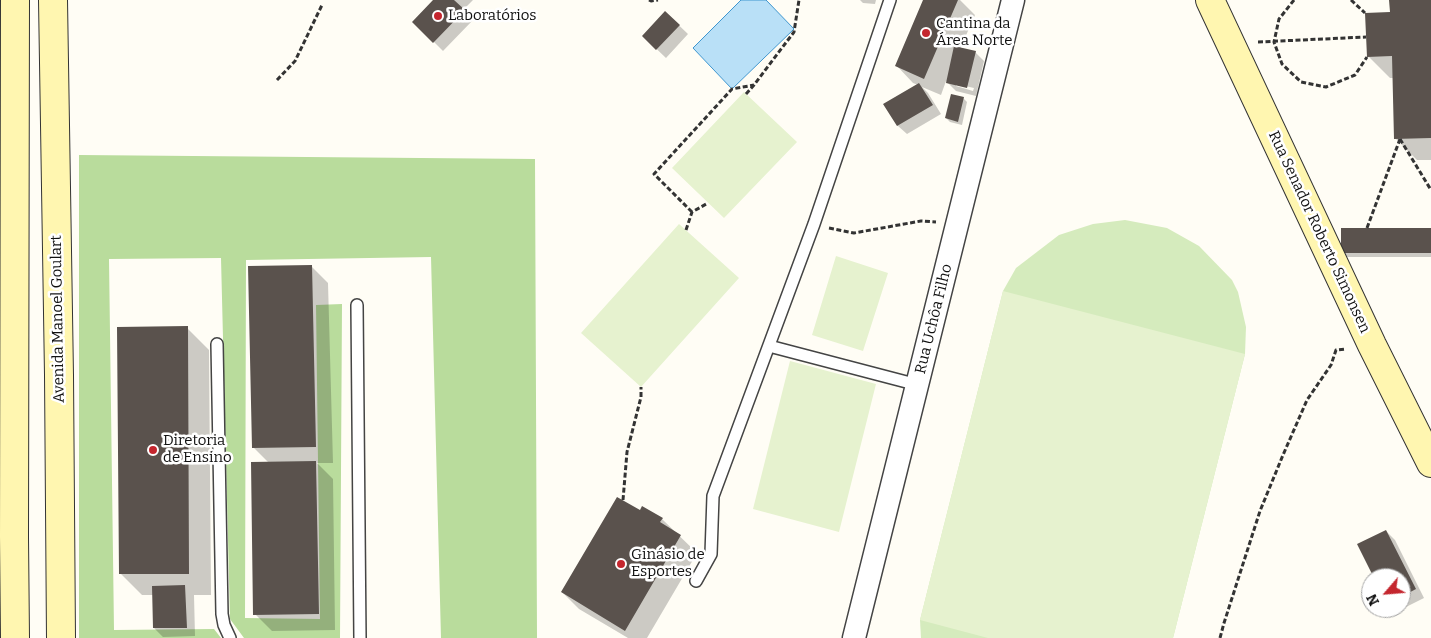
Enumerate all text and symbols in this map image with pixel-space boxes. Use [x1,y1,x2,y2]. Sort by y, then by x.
place label: Laboratórios [448,7,537,25]
marker: Laboratórios [432,10,444,22]
place label: Cantina da Área Norte [936,15,1012,50]
marker: Cantina da Área Norte [920,27,932,39]
street label: Rua Senador Roberto Simonsen [1264,128,1374,336]
street label: Avenida Manoel Goulart [48,235,68,403]
street label: Rua Uchôa Filho [912,262,956,376]
place label: Diretoria de Ensino [163,432,232,467]
marker: Diretoria de Ensino [147,444,159,456]
place label: Ginásio de Esportes [631,546,705,581]
marker: Ginásio de Esportes [615,558,627,570]
north arrow [1361,568,1411,618]
text: N [1363,591,1383,608]

